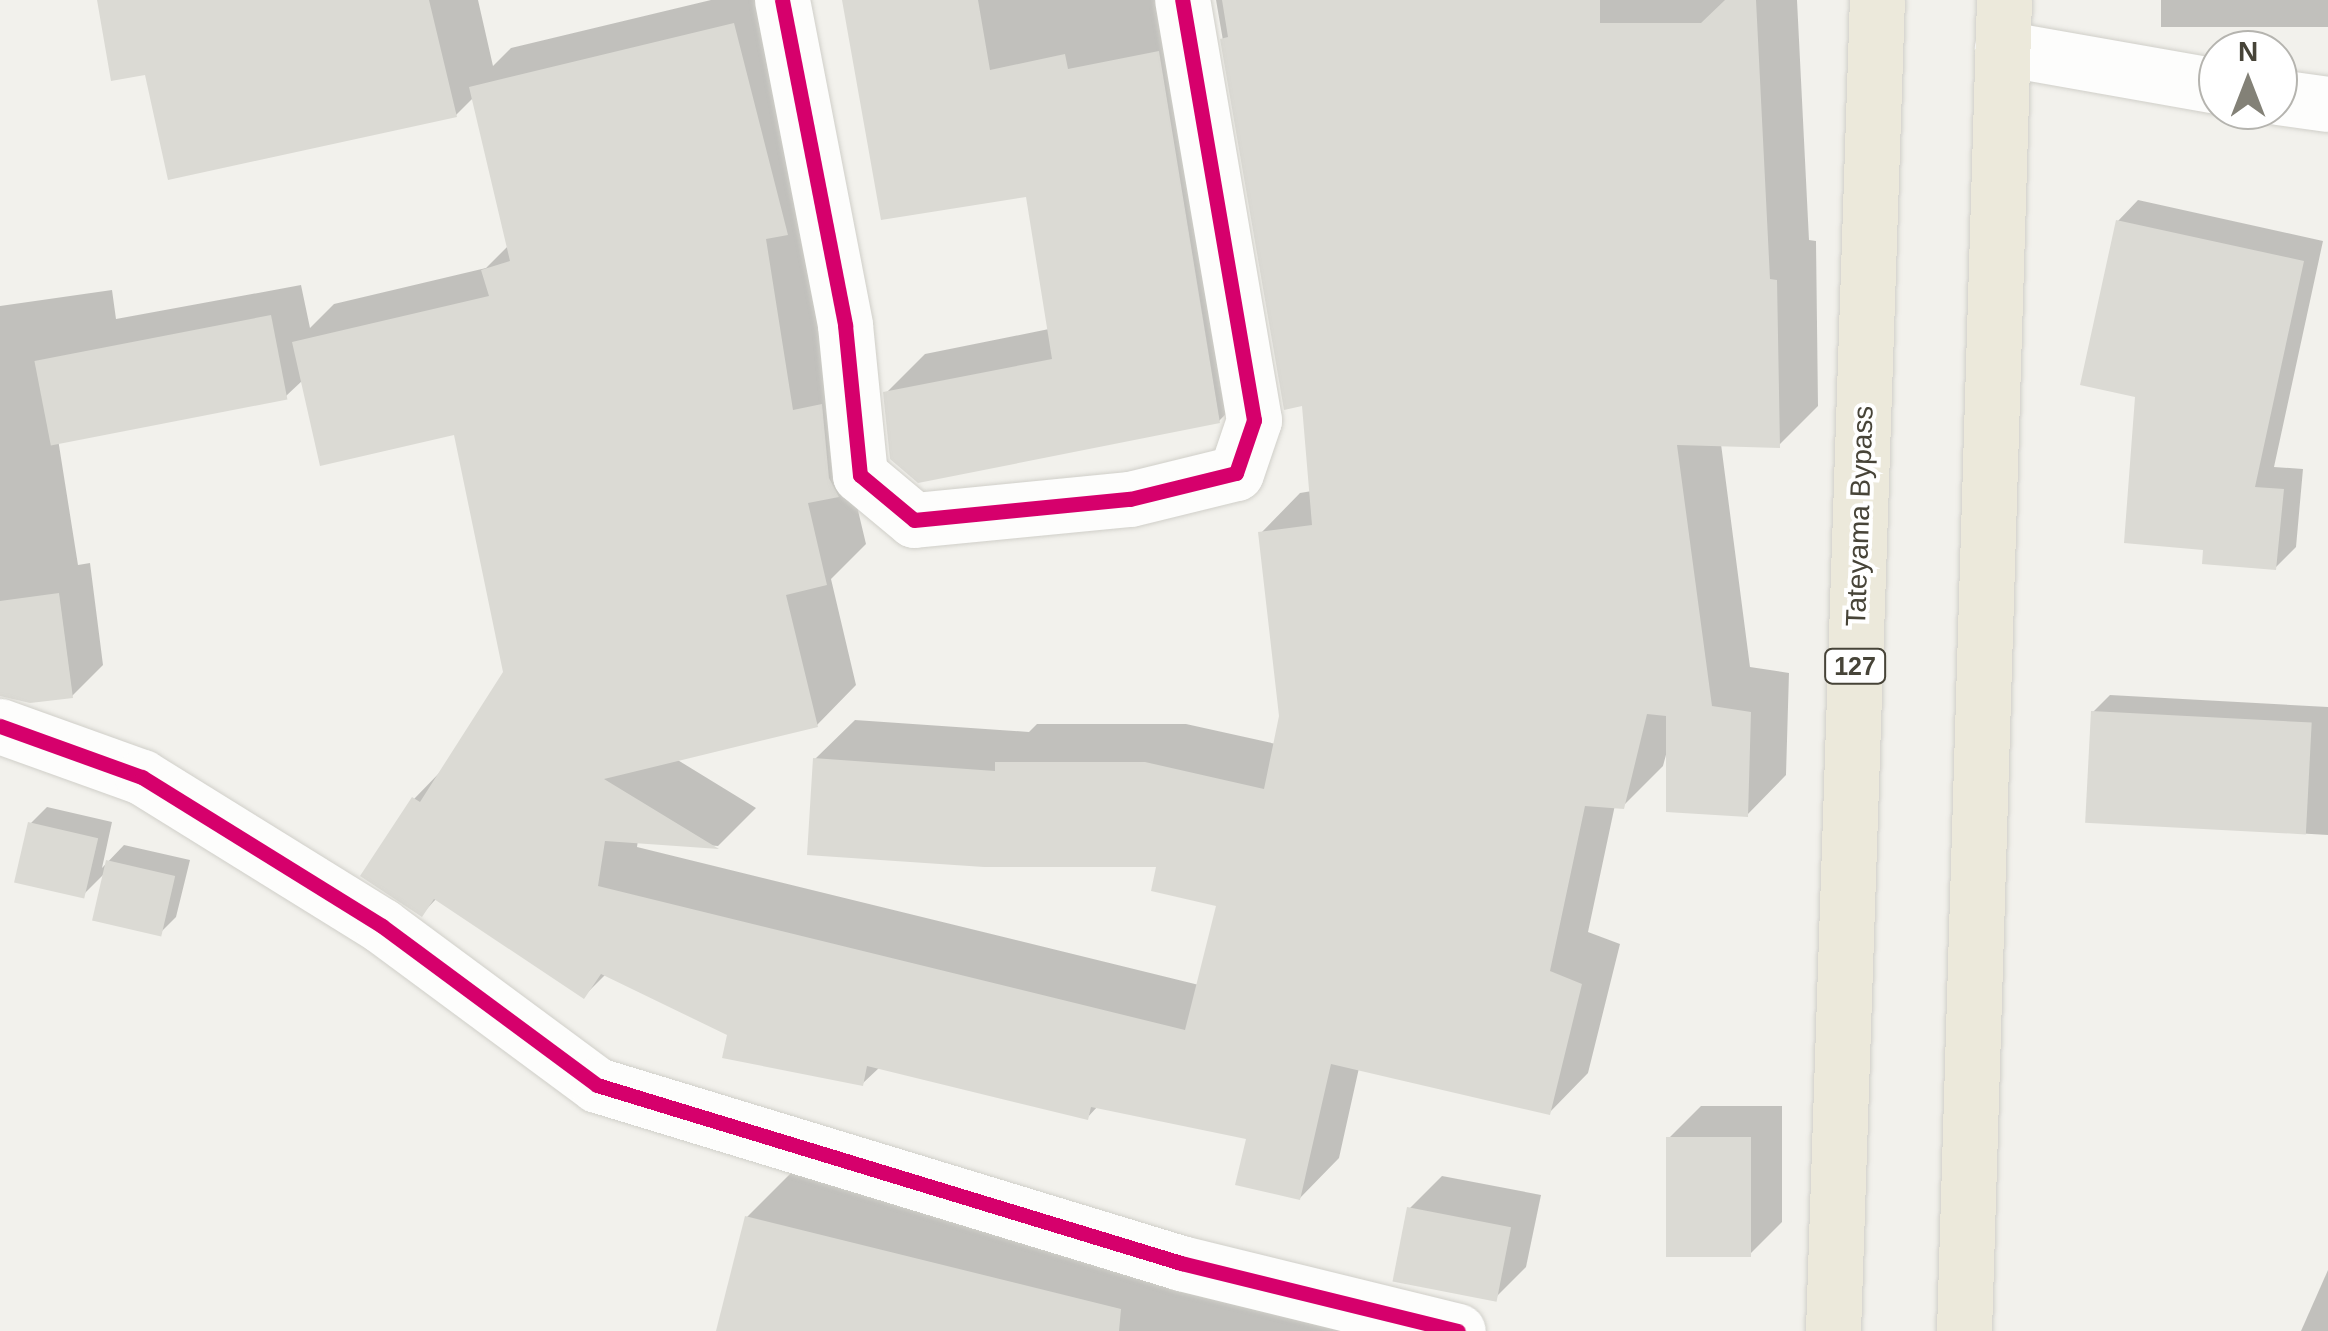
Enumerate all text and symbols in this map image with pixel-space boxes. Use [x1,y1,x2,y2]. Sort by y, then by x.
north arrow [2198,30,2298,130]
text: N [2238,36,2258,67]
street label: Tateyama Bypass [1839,405,1881,627]
road number: 127 [1822,646,1888,686]

